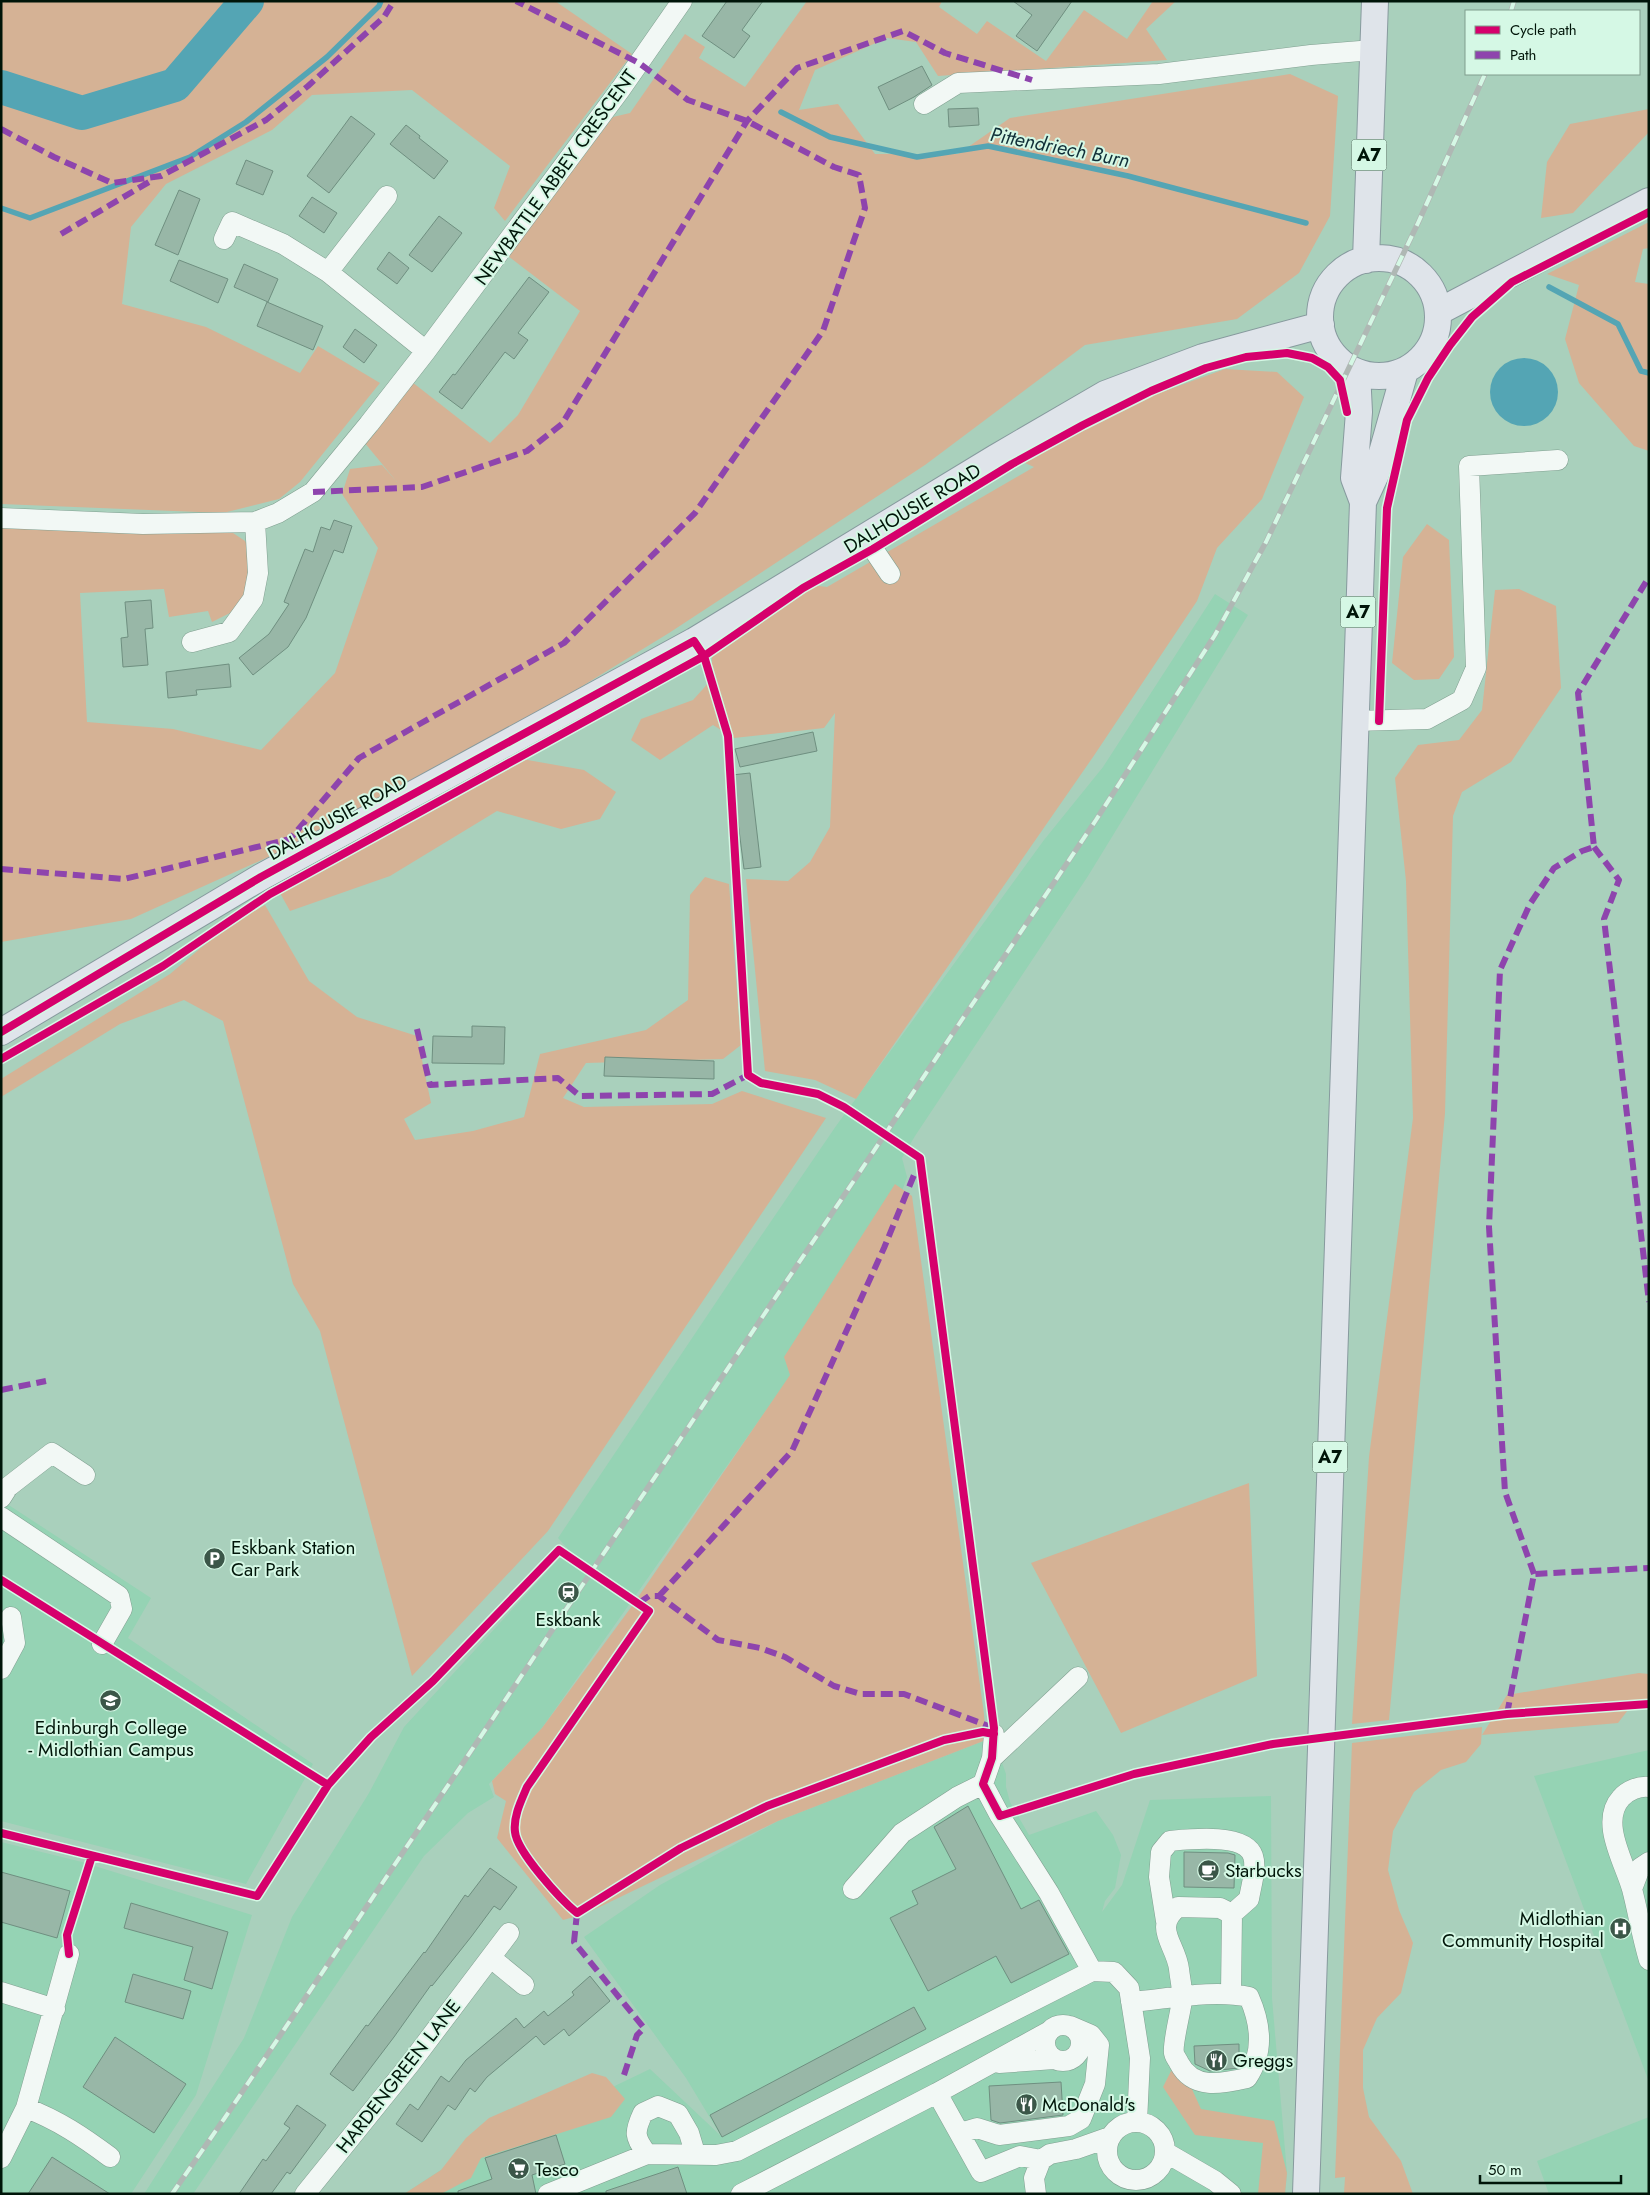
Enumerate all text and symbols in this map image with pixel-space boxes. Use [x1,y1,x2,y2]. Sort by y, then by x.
legend [1465,10,1640,75]
text: Cycle path [1510,19,1577,41]
text: Path [1510,44,1536,66]
street label: NEWBATTLE ABBEY CRESCENT [468,64,643,291]
water label: Pittendriech Burn [988,120,1132,175]
road number: A7 [1352,140,1386,170]
street label: DALHOUSIE ROAD [839,457,986,560]
road number: A7 [1340,596,1376,628]
street label: DALHOUSIE ROAD [263,768,412,867]
road number: A7 [1312,1441,1348,1472]
place label: Eskbank Station Car Park [231,1534,355,1583]
parking icon: Eskbank Station Car Park [203,1546,227,1570]
station icon: Eskbank [556,1581,580,1605]
place label: Eskbank [536,1606,601,1633]
school or university icon: Edinburgh College - Midlothian Campus [99,1689,123,1713]
place label: Edinburgh College - Midlothian Campus [28,1714,194,1763]
place label: Starbucks [1225,1857,1302,1884]
cafe icon: Starbucks [1197,1858,1221,1882]
place label: Midlothian Community Hospital [1442,1905,1604,1954]
hospital icon: Midlothian Community Hospital [1608,1917,1632,1941]
street label: HARDENGREEN LANE [330,1994,467,2159]
place label: Greggs [1233,2047,1293,2074]
restaurant icon: Greggs [1205,2048,1229,2072]
place label: McDonald's [1042,2091,1136,2118]
restaurant icon: McDonald's [1014,2092,1038,2116]
scale bar [1480,2152,1621,2184]
place label: Tesco [535,2156,579,2183]
supermarket icon: Tesco [507,2157,531,2181]
text: 50 m [1488,2159,1522,2181]

